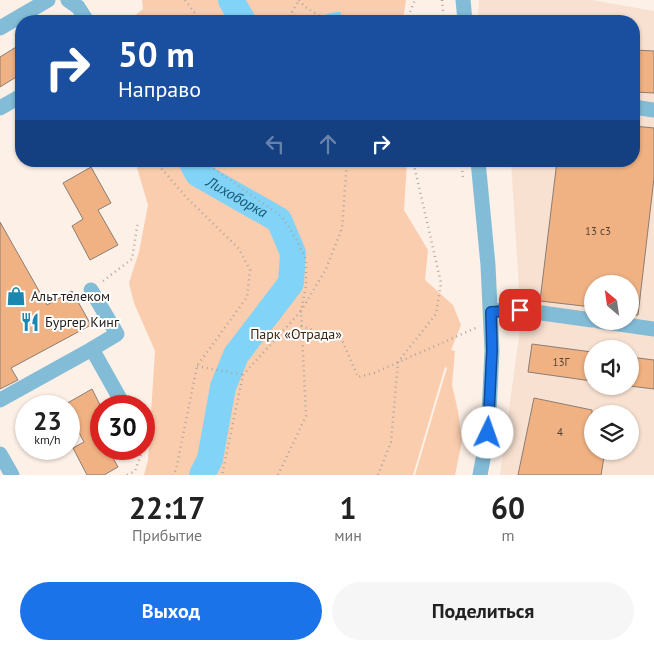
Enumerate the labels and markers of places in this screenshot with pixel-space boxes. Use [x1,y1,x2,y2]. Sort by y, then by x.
shop icon: Альт телеком [5,285,27,307]
place label: Альт телеком [31,287,110,305]
pin [499,289,541,331]
restaurant icon: Бургер Кинг [19,311,41,333]
place label: Бургер Кинг [45,313,120,331]

